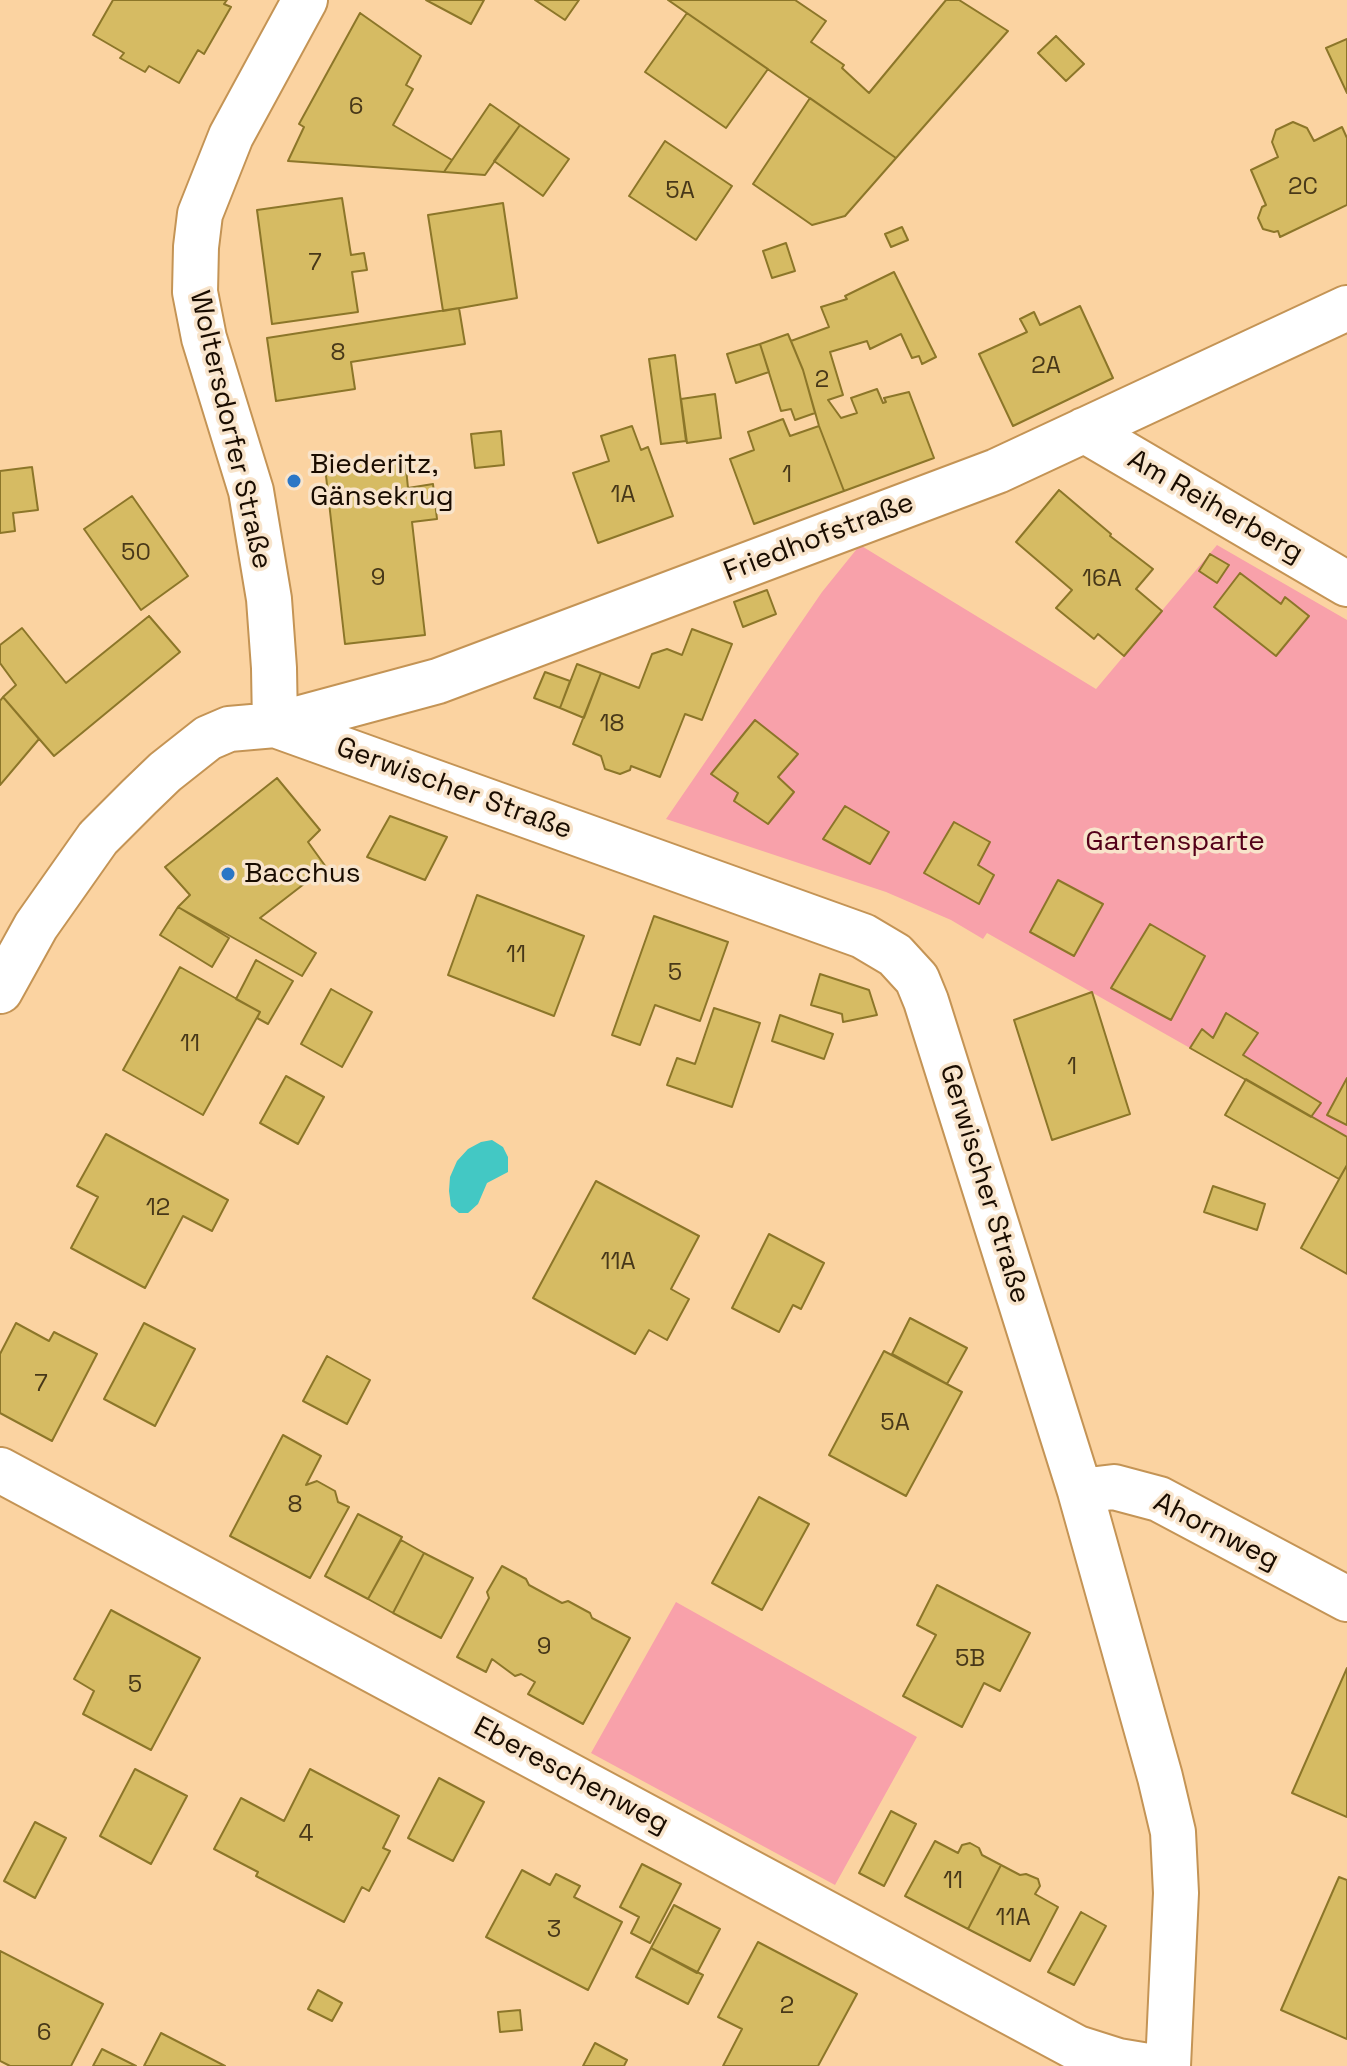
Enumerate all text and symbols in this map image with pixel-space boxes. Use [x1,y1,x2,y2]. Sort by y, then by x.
house number: 6 [349,93,363,121]
house number: 2C [1288,173,1318,201]
house number: 5A [665,177,695,205]
house number: 7 [308,249,322,277]
street label: Woltersdorfer Straße [182,288,278,572]
house number: 8 [331,339,345,367]
house number: 2A [1031,352,1061,380]
house number: 2 [815,366,829,394]
street label: Am Reiherberg [1121,443,1309,571]
place label: Biederitz, Gänsekrug [310,448,454,514]
house number: 1 [782,461,792,489]
marker: Biederitz, Gänsekrug [285,472,303,490]
house number: 1A [610,481,636,509]
street label: Friedhofstraße [719,486,919,590]
house number: 50 [121,539,151,567]
house number: 9 [371,564,385,592]
house number: 16A [1082,565,1122,593]
house number: 18 [600,710,624,738]
street label: Gerwischer Straße [332,731,576,847]
park label: Gartensparte [1085,825,1265,859]
place label: Bacchus [244,857,361,891]
marker: Bacchus [219,865,237,883]
house number: 11 [506,941,526,969]
house number: 5 [668,959,682,987]
house number: 11 [180,1030,200,1058]
house number: 1 [1067,1053,1077,1081]
street label: Gerwischer Straße [932,1060,1036,1308]
house number: 12 [146,1194,170,1222]
house number: 11A [600,1248,636,1276]
house number: 7 [34,1370,48,1398]
house number: 5A [880,1409,910,1437]
street label: Ahornweg [1148,1486,1284,1578]
house number: 8 [288,1491,302,1519]
house number: 9 [537,1633,551,1661]
house number: 5B [955,1645,985,1673]
house number: 5 [128,1671,142,1699]
street label: Ebereschenweg [468,1710,674,1842]
house number: 4 [299,1820,313,1848]
house number: 11 [943,1867,963,1895]
house number: 11A [995,1904,1031,1932]
house number: 3 [547,1916,561,1944]
house number: 2 [780,1992,794,2020]
house number: 6 [37,2019,51,2047]

